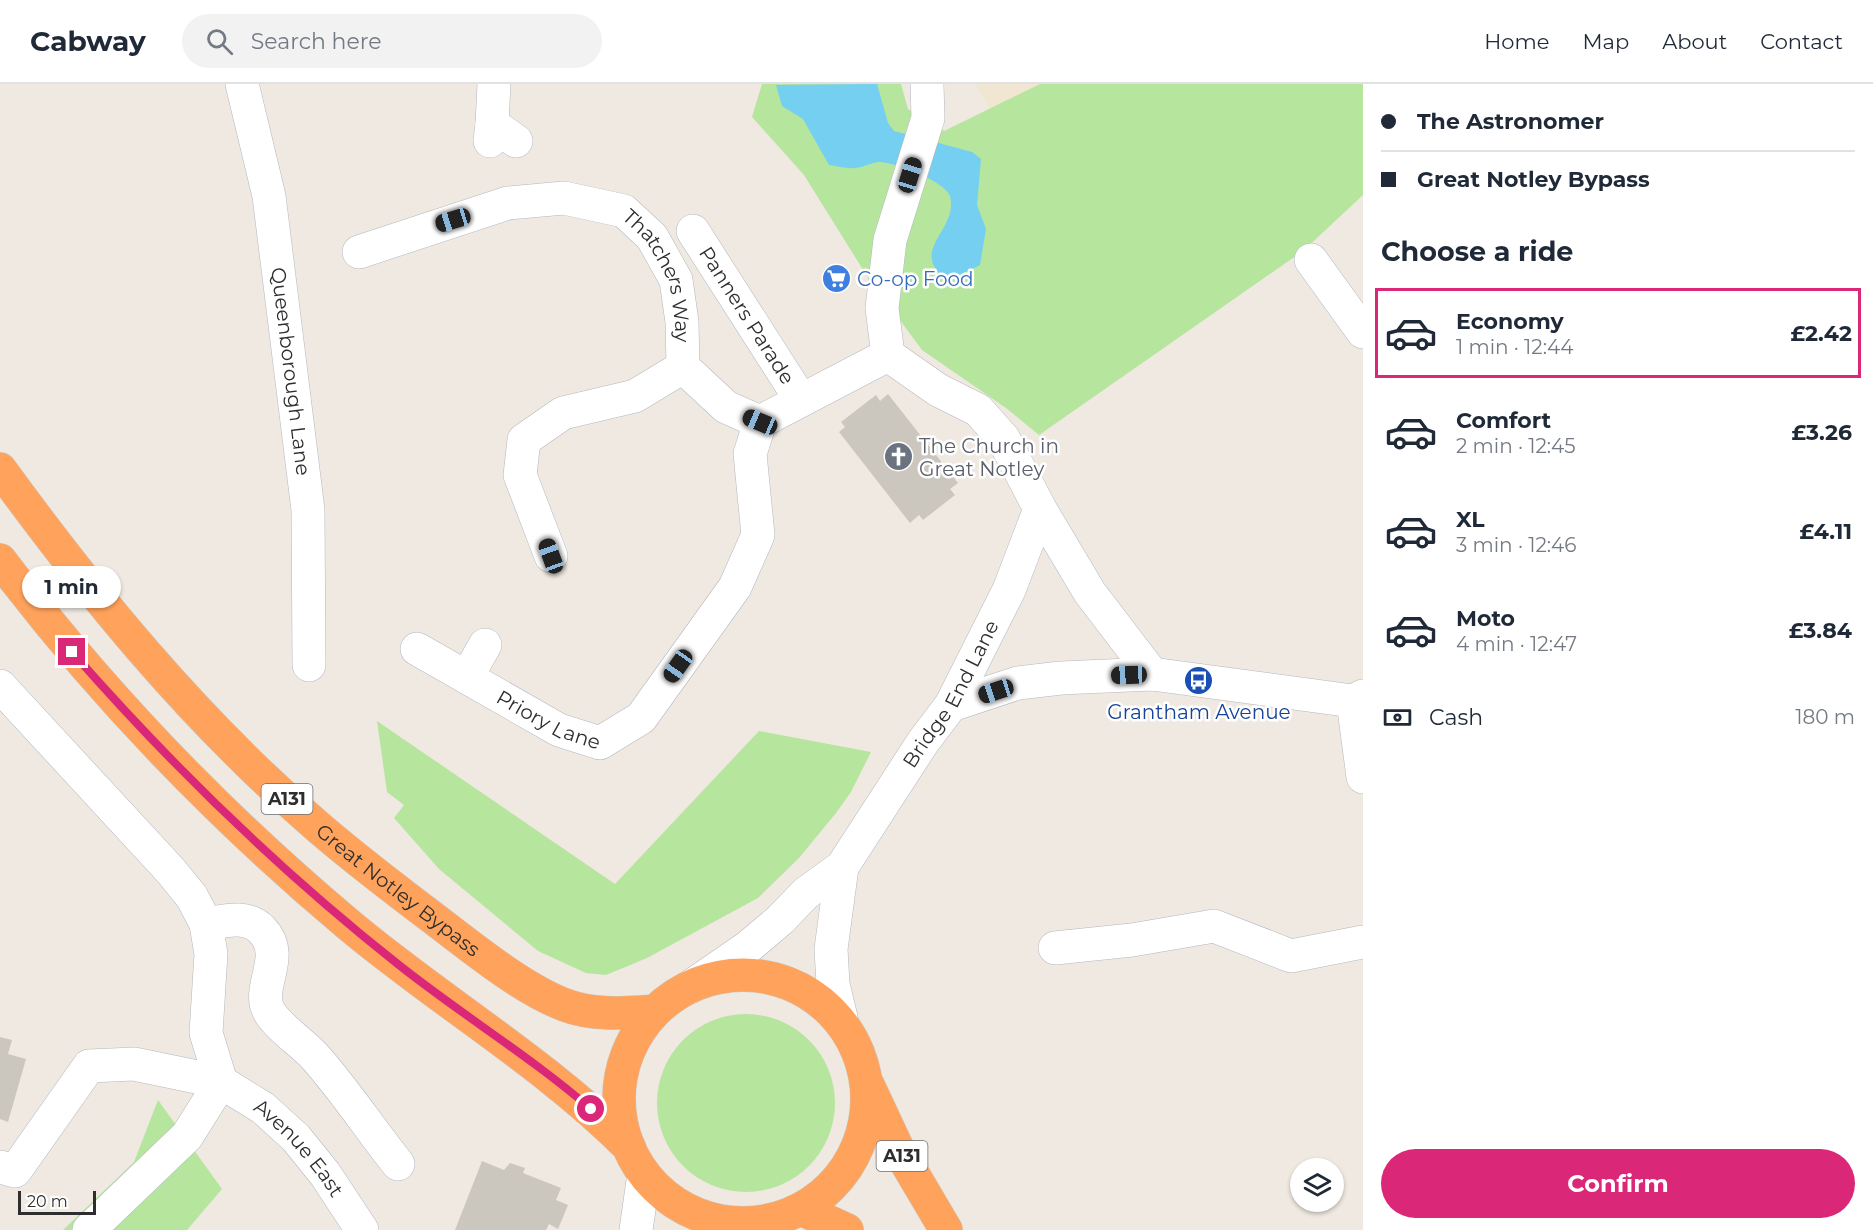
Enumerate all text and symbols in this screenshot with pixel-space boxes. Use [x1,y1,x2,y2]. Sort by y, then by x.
search box [182,14,602,68]
text: Cabway [30,24,146,58]
icon: search [203,25,236,58]
text: Search here [251,28,382,55]
text: Home [1484,29,1549,54]
text: Map [1582,29,1629,54]
text: About [1662,29,1727,54]
text: Contact [1760,29,1843,54]
text: The Astronomer [1417,108,1604,135]
car [896,155,924,195]
text: Great Notley Bypass [1417,166,1650,193]
street label: Thatchers Way [618,204,694,343]
car [433,206,473,234]
text: Choose a ride [1381,235,1573,268]
street label: Panners Parade [694,242,800,389]
supermarket icon: Co-op Food [820,263,852,295]
street label: Queenborough Lane [266,266,316,477]
place label: Co-op Food [857,267,974,291]
icon: car [1384,306,1438,360]
text: Economy [1456,308,1564,335]
text: £2.42 [1790,320,1852,347]
text: 1 min · 12:44 [1456,335,1573,359]
icon: car [1384,405,1438,459]
car [740,407,780,437]
text: Comfort [1456,407,1551,434]
text: £3.26 [1792,419,1852,446]
place label: The Church in Great Notley [919,434,1059,481]
text: 2 min · 12:45 [1456,434,1576,458]
church icon: The Church in Great Notley [882,441,914,473]
icon: car [1384,504,1438,558]
text: XL [1456,506,1485,533]
text: £4.11 [1800,518,1852,545]
text: 3 min · 12:46 [1456,533,1576,557]
car [536,536,566,576]
callout: 1 min [22,565,122,607]
text: 1 min [44,575,99,599]
icon: car [1384,603,1438,657]
text: Moto [1456,605,1515,632]
street label: Bridge End Lane [898,616,1004,772]
text: £3.84 [1789,617,1852,644]
text: 4 min · 12:47 [1456,632,1577,656]
route end [58,638,85,665]
car [660,646,696,686]
car [1111,665,1147,685]
bus stop icon: Grantham Avenue [1183,665,1215,697]
car [976,677,1016,705]
street label: Priory Lane [492,685,604,754]
place label: Grantham Avenue [1107,700,1291,724]
icon: cash [1381,701,1414,734]
text: Cash [1429,704,1483,731]
text: 180 m [1795,705,1855,729]
road number: A131 [262,784,312,814]
street label: Great Notley Bypass [311,819,485,962]
street label: Avenue East [250,1094,349,1201]
route start [577,1095,604,1122]
road number: A131 [876,1141,928,1171]
button: Confirm [1381,1149,1855,1218]
map controls [1290,1158,1344,1212]
button: layers [1290,1158,1344,1212]
scale bar [18,1188,96,1216]
text: 20 m [27,1192,68,1211]

